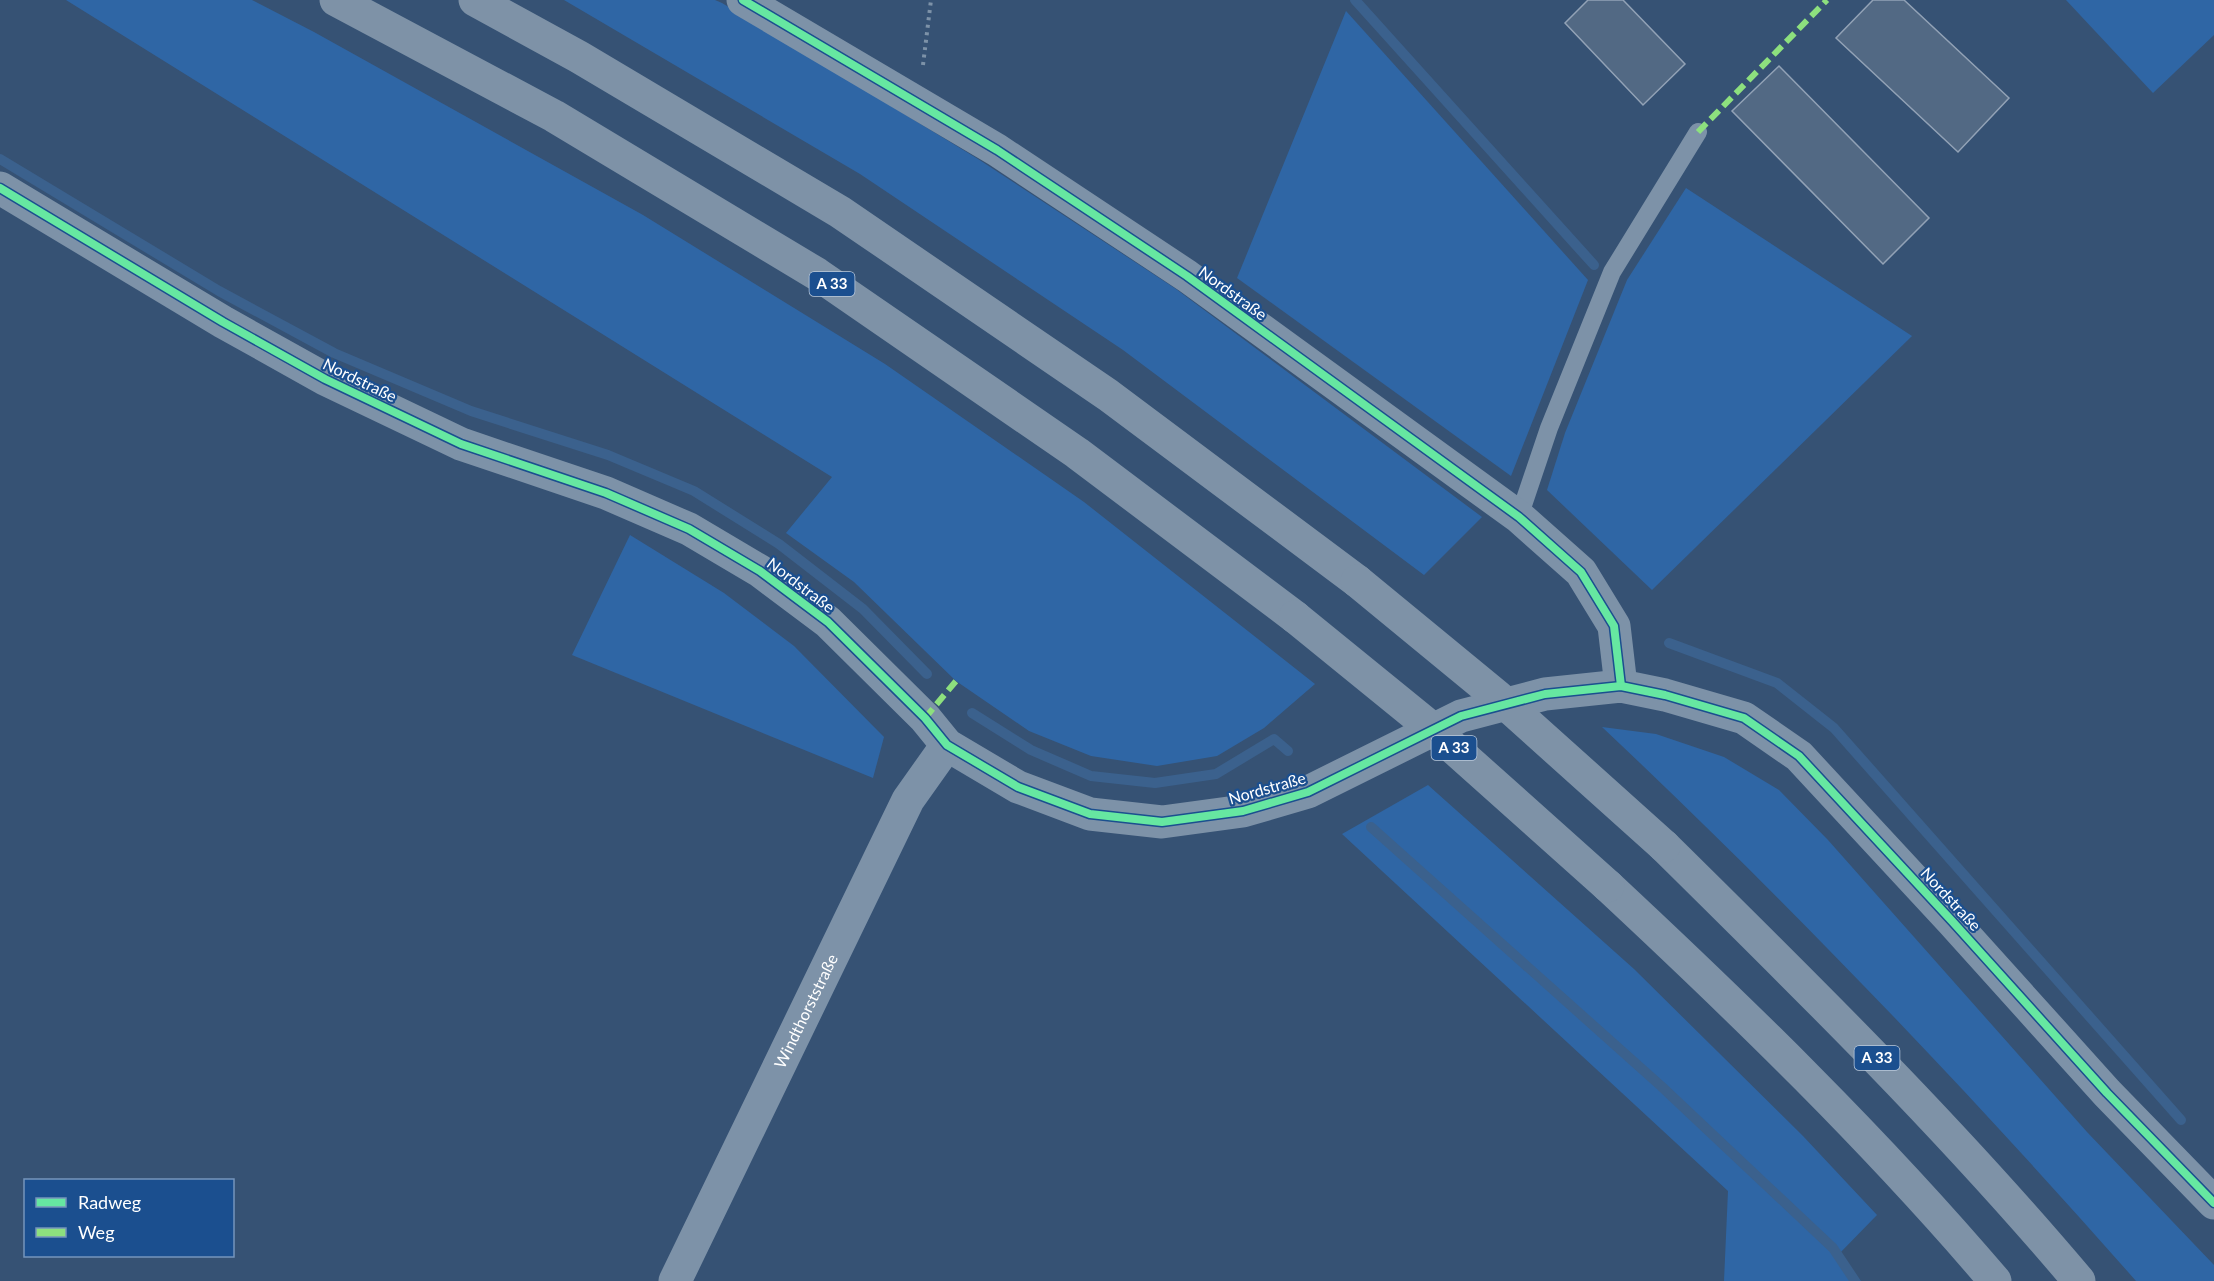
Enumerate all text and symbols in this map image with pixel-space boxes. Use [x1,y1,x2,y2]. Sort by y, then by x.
street label: Nordstraße [1196,262,1271,324]
road number: A 33 [810,272,854,296]
street label: Nordstraße [320,354,400,406]
street label: Nordstraße [764,553,839,616]
road number: A 33 [1432,736,1476,760]
street label: Nordstraße [1226,767,1308,808]
street label: Nordstraße [1917,863,1985,934]
street label: Windthorststraße [770,951,841,1071]
road number: A 33 [1854,1046,1900,1070]
legend [24,1179,234,1257]
text: Radweg [78,1191,141,1213]
text: Weg [78,1221,115,1243]

